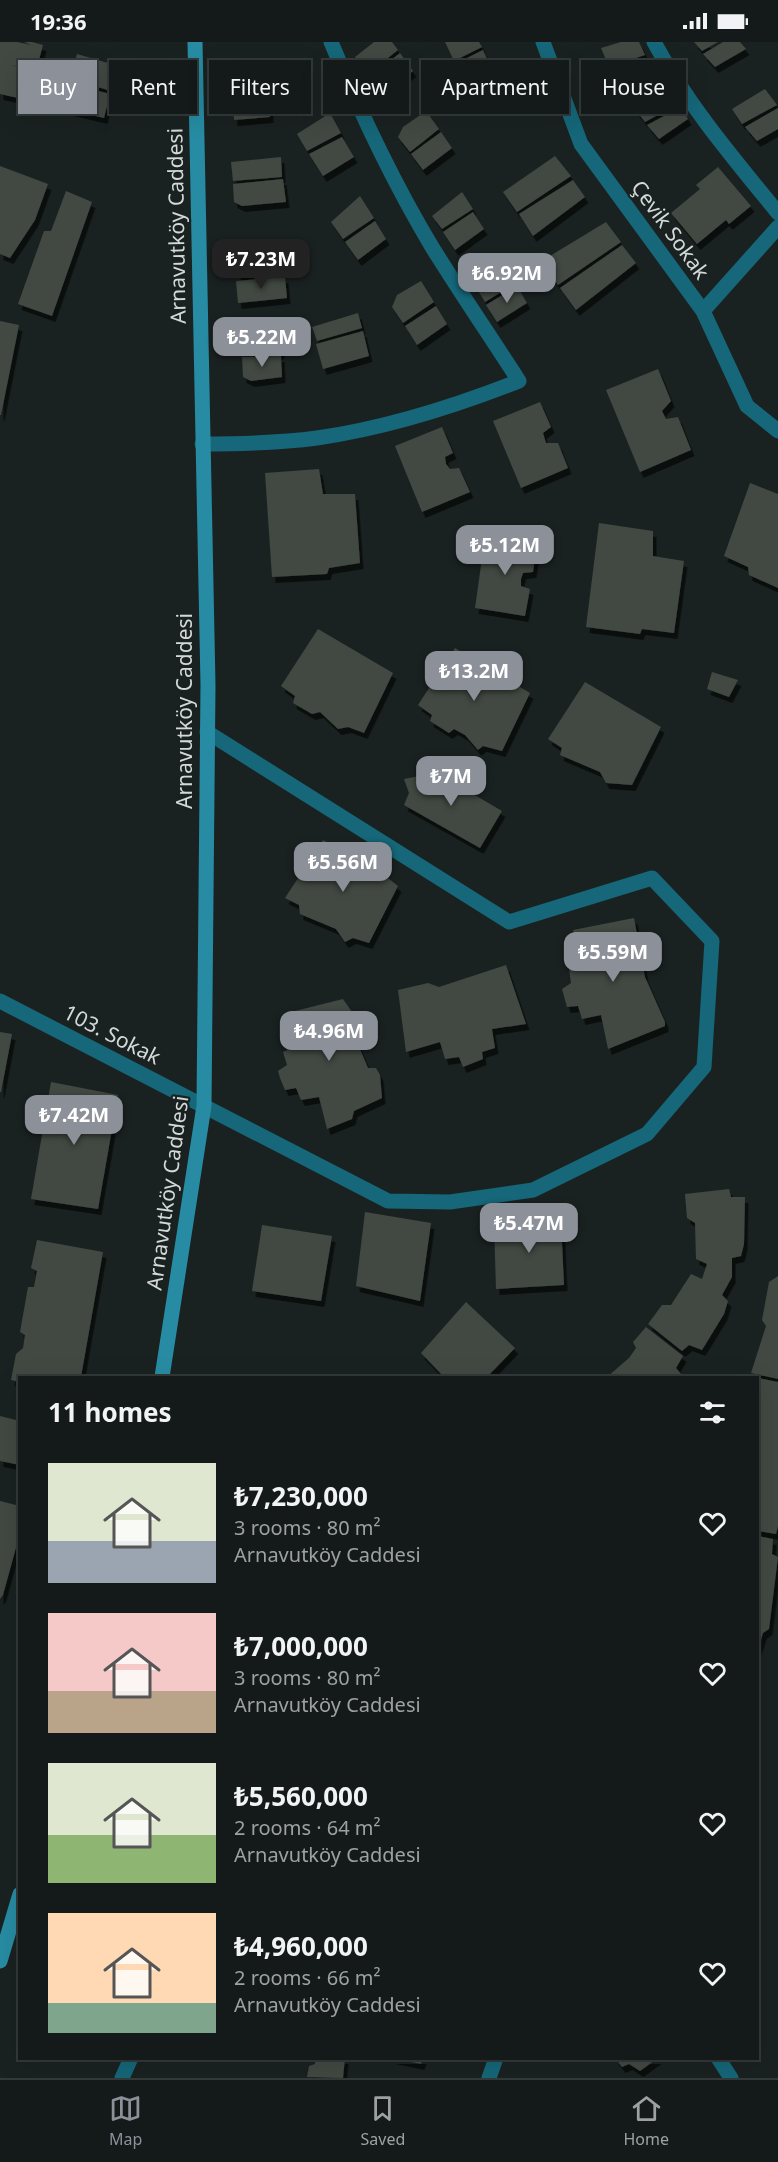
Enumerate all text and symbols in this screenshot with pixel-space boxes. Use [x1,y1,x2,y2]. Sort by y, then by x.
text: 19:36 [30,6,87,36]
chip: Buy [18,60,97,114]
chip: Rent [109,60,197,114]
chip: Filters [209,60,311,114]
chip: New [323,60,409,114]
chip: Apartment [421,60,569,114]
chip: House [581,60,686,114]
street label: Arnavutköy Caddesi [160,128,192,324]
street label: Çevik Sokak [625,174,717,285]
pin: ₺7.23M [212,239,310,290]
text: ₺7.23M [226,245,296,272]
pin: ₺6.92M [458,253,556,304]
text: ₺6.92M [472,259,542,286]
pin: ₺5.22M [213,317,311,368]
text: ₺5.22M [227,323,297,350]
pin: ₺5.12M [456,525,554,576]
text: ₺5.12M [470,531,540,558]
street label: Arnavutköy Caddesi [170,613,198,809]
pin: ₺13.2M [425,651,523,702]
text: ₺13.2M [439,657,509,684]
pin: ₺7M [422,756,480,807]
text: ₺7M [430,762,472,789]
pin: ₺5.56M [294,842,392,893]
text: ₺5.56M [308,848,378,875]
pin: ₺5.59M [564,932,662,983]
text: ₺5.59M [578,938,648,965]
street label: 103. Sokak [59,998,167,1071]
pin: ₺4.96M [280,1011,378,1062]
text: ₺4.96M [294,1017,364,1044]
street label: Arnavutköy Caddesi [140,1094,195,1292]
pin: ₺7.42M [25,1095,123,1146]
text: ₺7.42M [39,1101,109,1128]
pin: ₺5.47M [480,1203,578,1254]
text: ₺5.47M [494,1209,564,1236]
text: 11 homes [48,1394,172,1430]
icon: filters [696,1396,729,1429]
text: ₺7,230,000 [234,1478,368,1514]
icon: home [96,1487,168,1559]
icon: heart [696,1507,729,1540]
text: 3 rooms · 80 m² [234,1514,381,1541]
text: Arnavutköy Caddesi [234,1541,421,1568]
text: ₺7,000,000 [234,1628,368,1664]
icon: home [96,1637,168,1709]
icon: heart [696,1657,729,1690]
text: 3 rooms · 80 m² [234,1664,381,1691]
text: Arnavutköy Caddesi [234,1691,421,1718]
text: ₺5,560,000 [234,1778,368,1814]
icon: home [96,1787,168,1859]
icon: heart [696,1807,729,1840]
text: 2 rooms · 64 m² [234,1814,381,1841]
text: Arnavutköy Caddesi [234,1841,421,1868]
text: ₺4,960,000 [234,1928,368,1964]
icon: home [96,1937,168,2009]
icon: heart [696,1957,729,1990]
text: 2 rooms · 66 m² [234,1964,381,1991]
text: Arnavutköy Caddesi [234,1991,421,2018]
tab: Map [109,2092,142,2150]
tab: Saved [361,2092,405,2150]
tab: Home [623,2092,669,2150]

